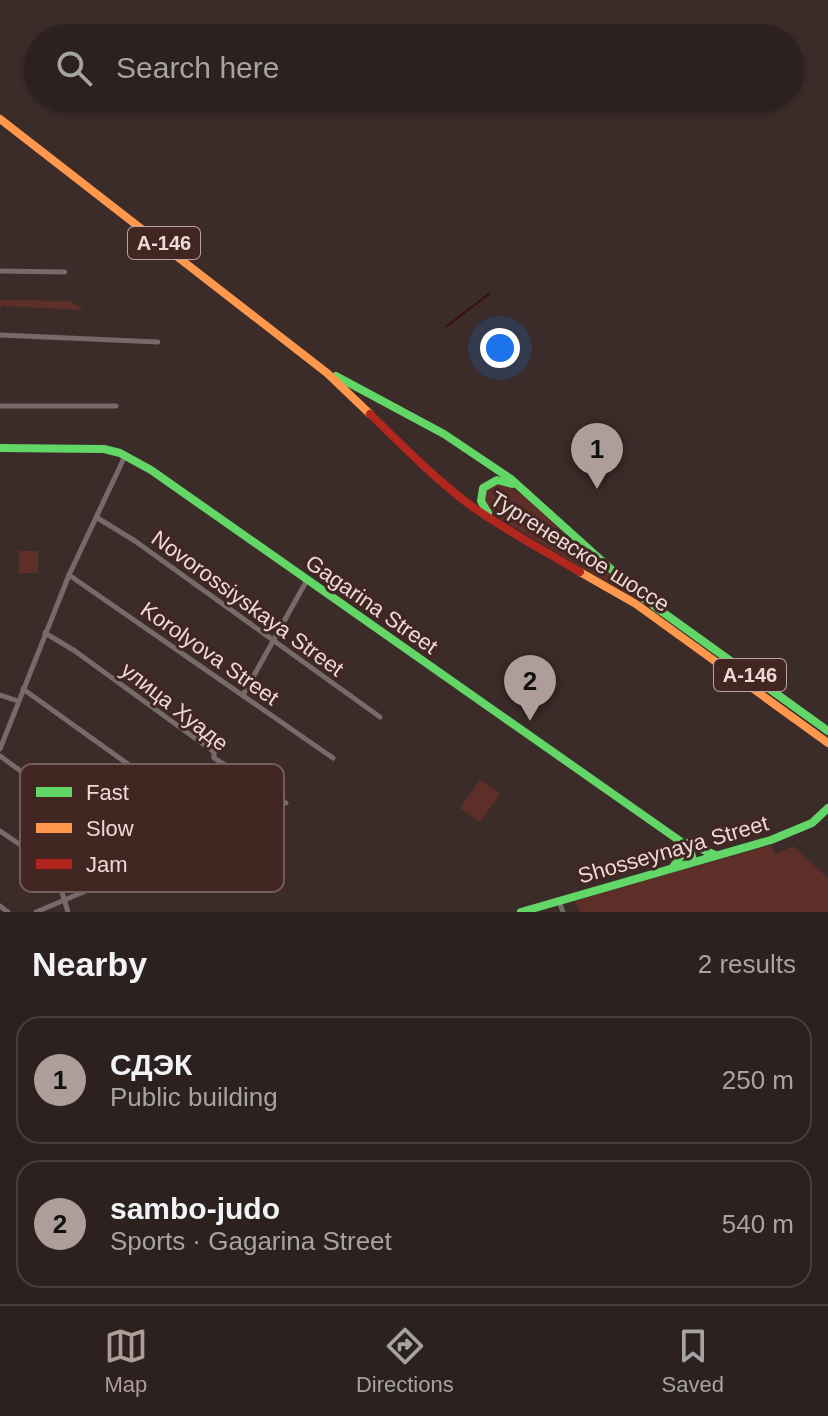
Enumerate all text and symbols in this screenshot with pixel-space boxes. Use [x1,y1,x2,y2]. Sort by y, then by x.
search box [24,24,804,112]
icon: search [52,46,96,90]
text: Search here [116,51,279,84]
road number: А-146 [128,227,200,259]
your location [480,328,520,368]
pin: 1 [571,423,623,489]
street label: Тургеневское шоссе [486,486,674,617]
street label: Novorossiyskaya Street [147,525,349,681]
street label: Gagarina Street [301,550,442,659]
street label: Korolyova Street [136,597,283,710]
pin: 2 [504,655,556,721]
street label: улица Хуаде [116,657,233,756]
road number: А-146 [714,659,786,691]
legend [20,764,284,892]
text: Fast [86,780,129,805]
street label: Shosseynaya Street [575,810,771,889]
text: Slow [86,816,134,841]
text: Jam [86,852,128,877]
text: Nearby [32,945,147,983]
text: 2 results [698,949,796,979]
text: СДЭК [110,1048,192,1081]
text: 1 [53,1065,67,1095]
text: 250 m [722,1065,794,1095]
text: Public building [110,1082,278,1112]
text: sambo-judo [110,1192,280,1225]
text: 2 [53,1209,67,1239]
text: 540 m [722,1209,794,1239]
text: Sports · Gagarina Street [110,1226,392,1256]
tab: Map [104,1324,148,1398]
tab: Directions [356,1324,454,1398]
tab: Saved [662,1324,724,1398]

